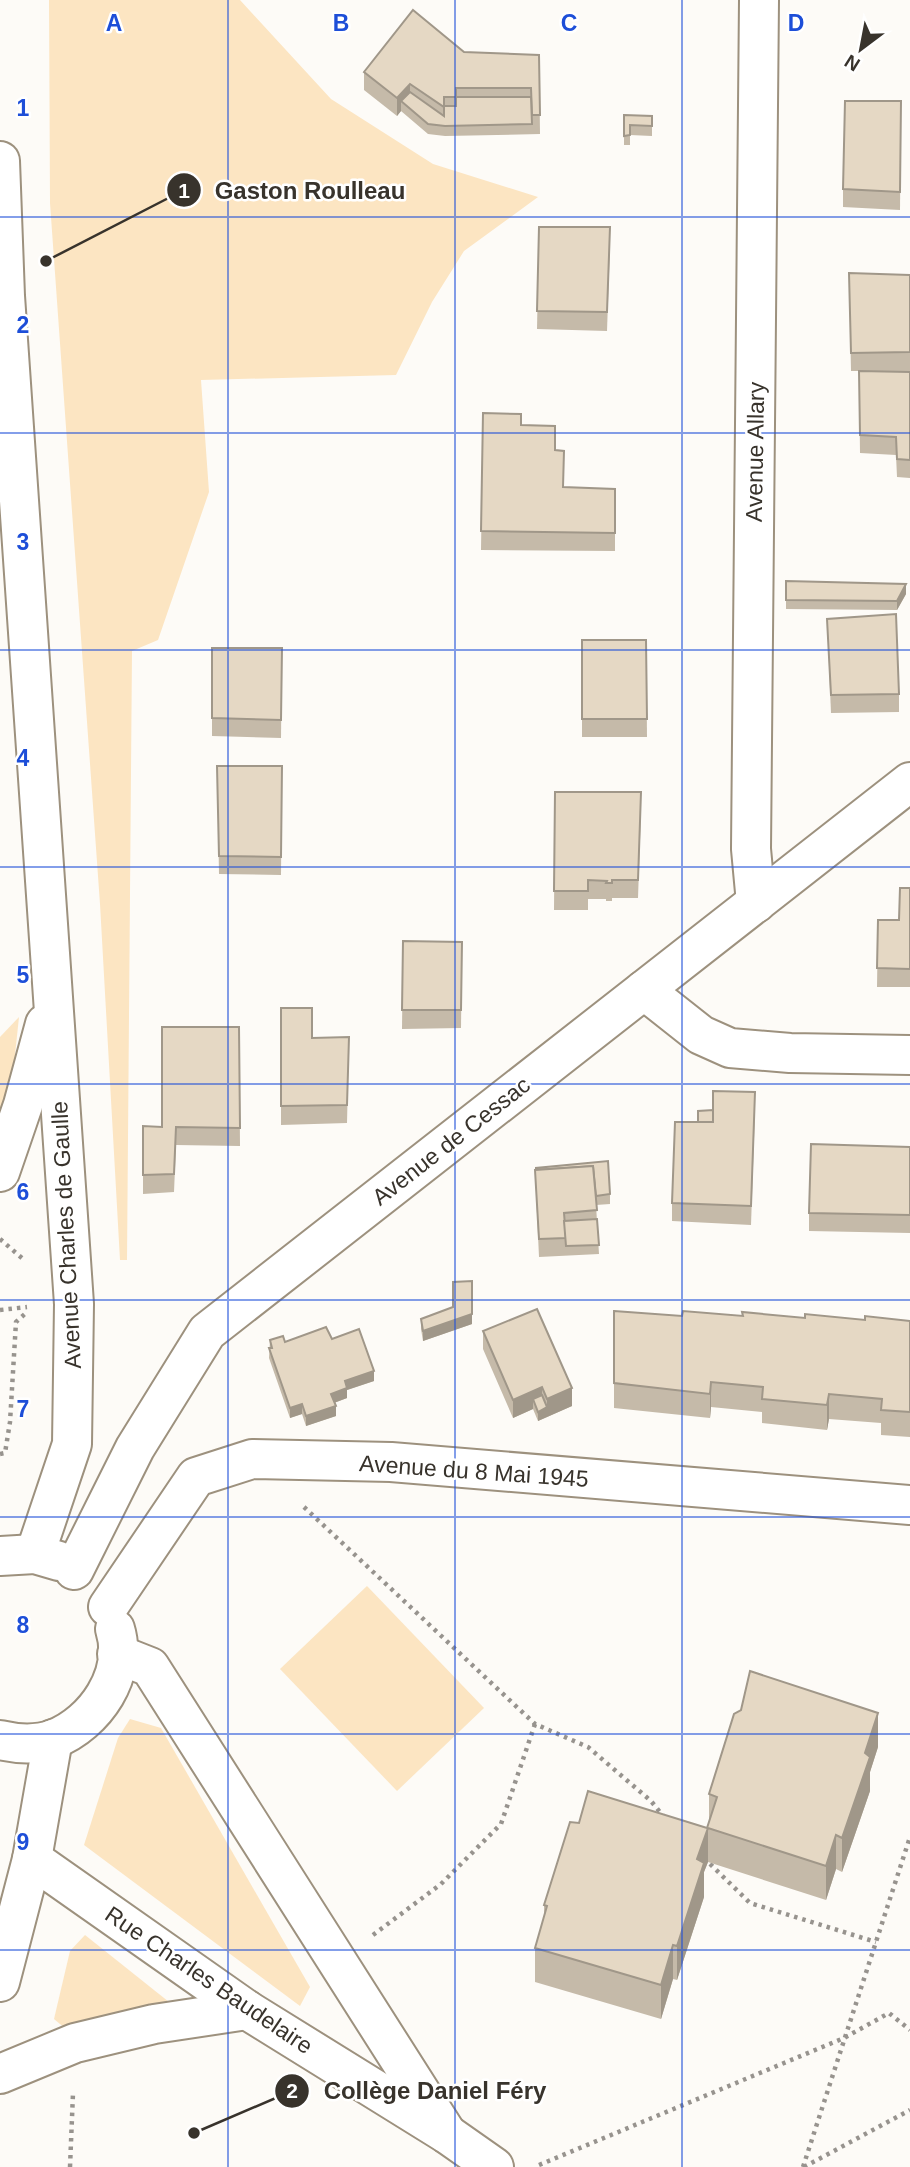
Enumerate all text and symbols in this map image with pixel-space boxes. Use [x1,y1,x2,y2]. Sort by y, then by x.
text: A [106,10,122,36]
text: B [333,10,349,36]
text: C [561,10,577,36]
text: D [788,10,804,36]
north arrow [826,14,896,84]
text: N [841,50,864,76]
text: 1 [17,95,30,121]
callout: Gaston Roulleau [166,168,420,213]
text: Gaston Roulleau [215,177,405,204]
text: 1 [178,179,190,202]
text: 2 [17,312,29,338]
street label: Avenue Allary [741,381,769,522]
text: 3 [17,529,29,555]
text: 4 [17,745,30,771]
text: 5 [17,962,30,988]
street label: Avenue de Cessac [367,1071,535,1211]
street label: Avenue Charles de Gaulle [46,1100,86,1370]
text: 6 [17,1179,29,1205]
text: 7 [17,1396,29,1422]
street label: Avenue du 8 Mai 1945 [358,1450,590,1492]
text: 8 [17,1612,30,1638]
text: 9 [17,1829,29,1855]
street label: Rue Charles Baudelaire [101,1901,317,2059]
callout: Collège Daniel Féry [275,2068,560,2113]
text: Collège Daniel Féry [324,2077,547,2104]
text: 2 [286,2079,298,2102]

